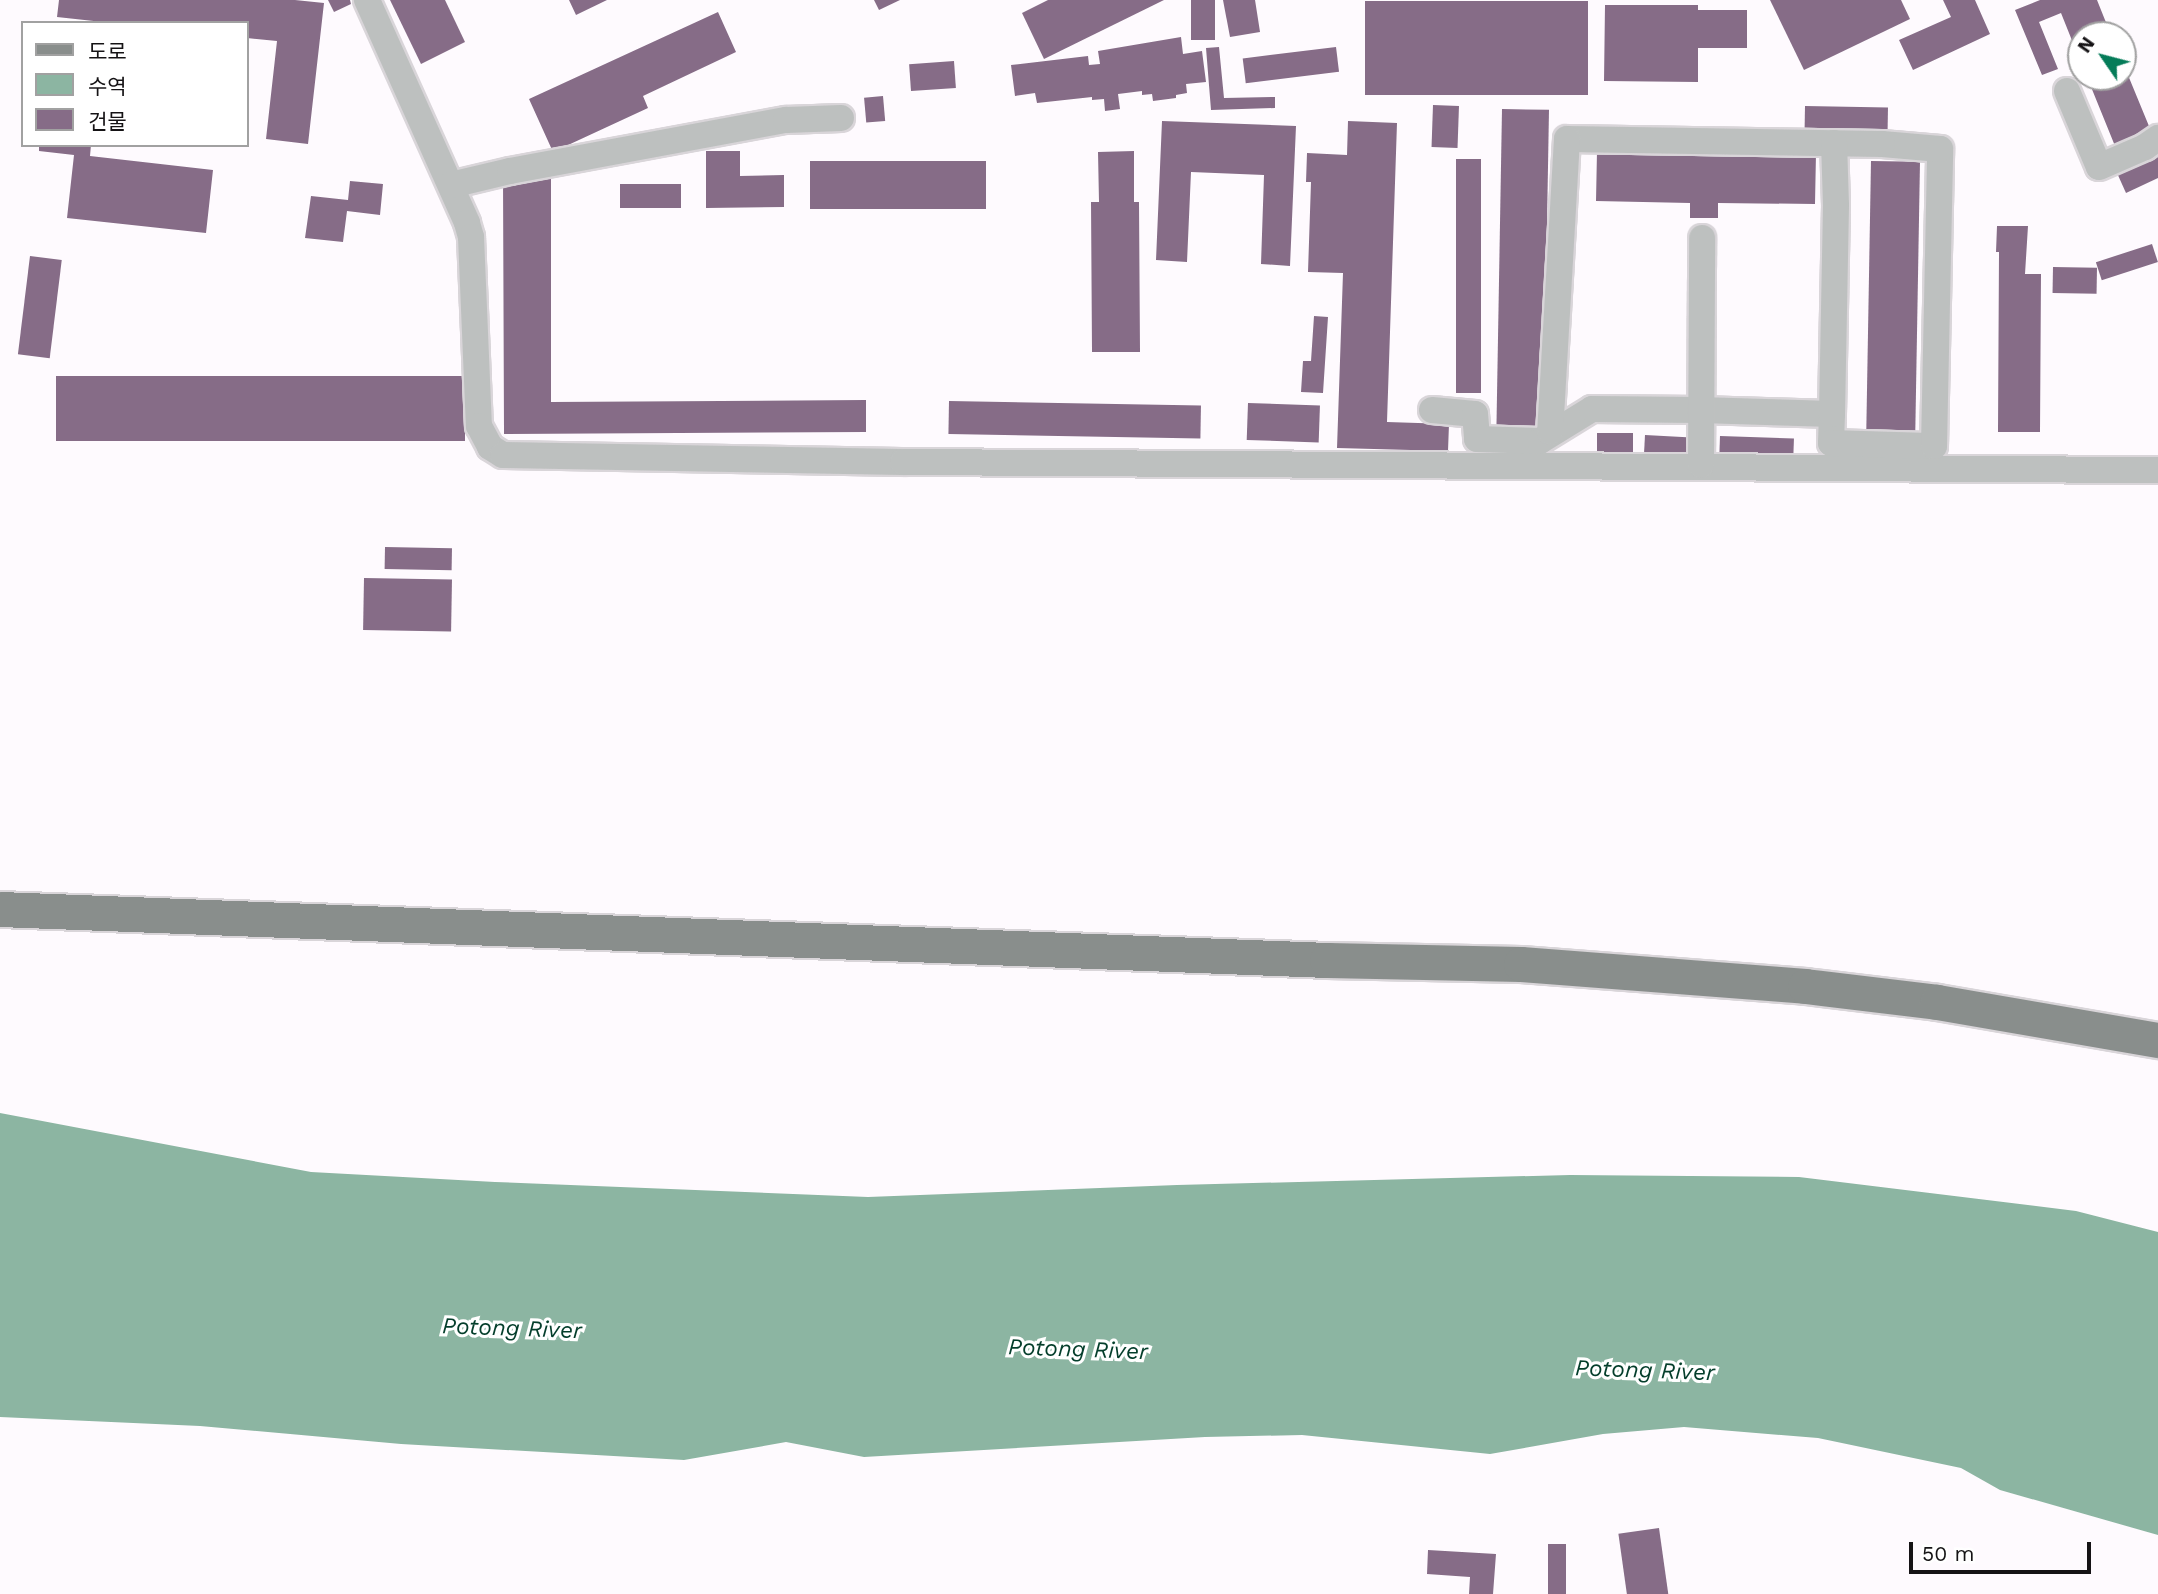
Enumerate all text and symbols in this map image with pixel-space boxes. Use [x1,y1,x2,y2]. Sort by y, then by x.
legend [21,21,248,147]
north arrow [2067,21,2137,91]
text: N [2073,32,2099,57]
text: 도로 [88,39,127,64]
text: 수역 [88,74,127,99]
text: 건물 [88,109,127,134]
water label: Potong River [442,1313,582,1345]
water label: Potong River [1008,1334,1148,1366]
water label: Potong River [1575,1355,1715,1387]
scale bar [1913,1528,2095,1572]
text: 50 m [1922,1541,1974,1566]

